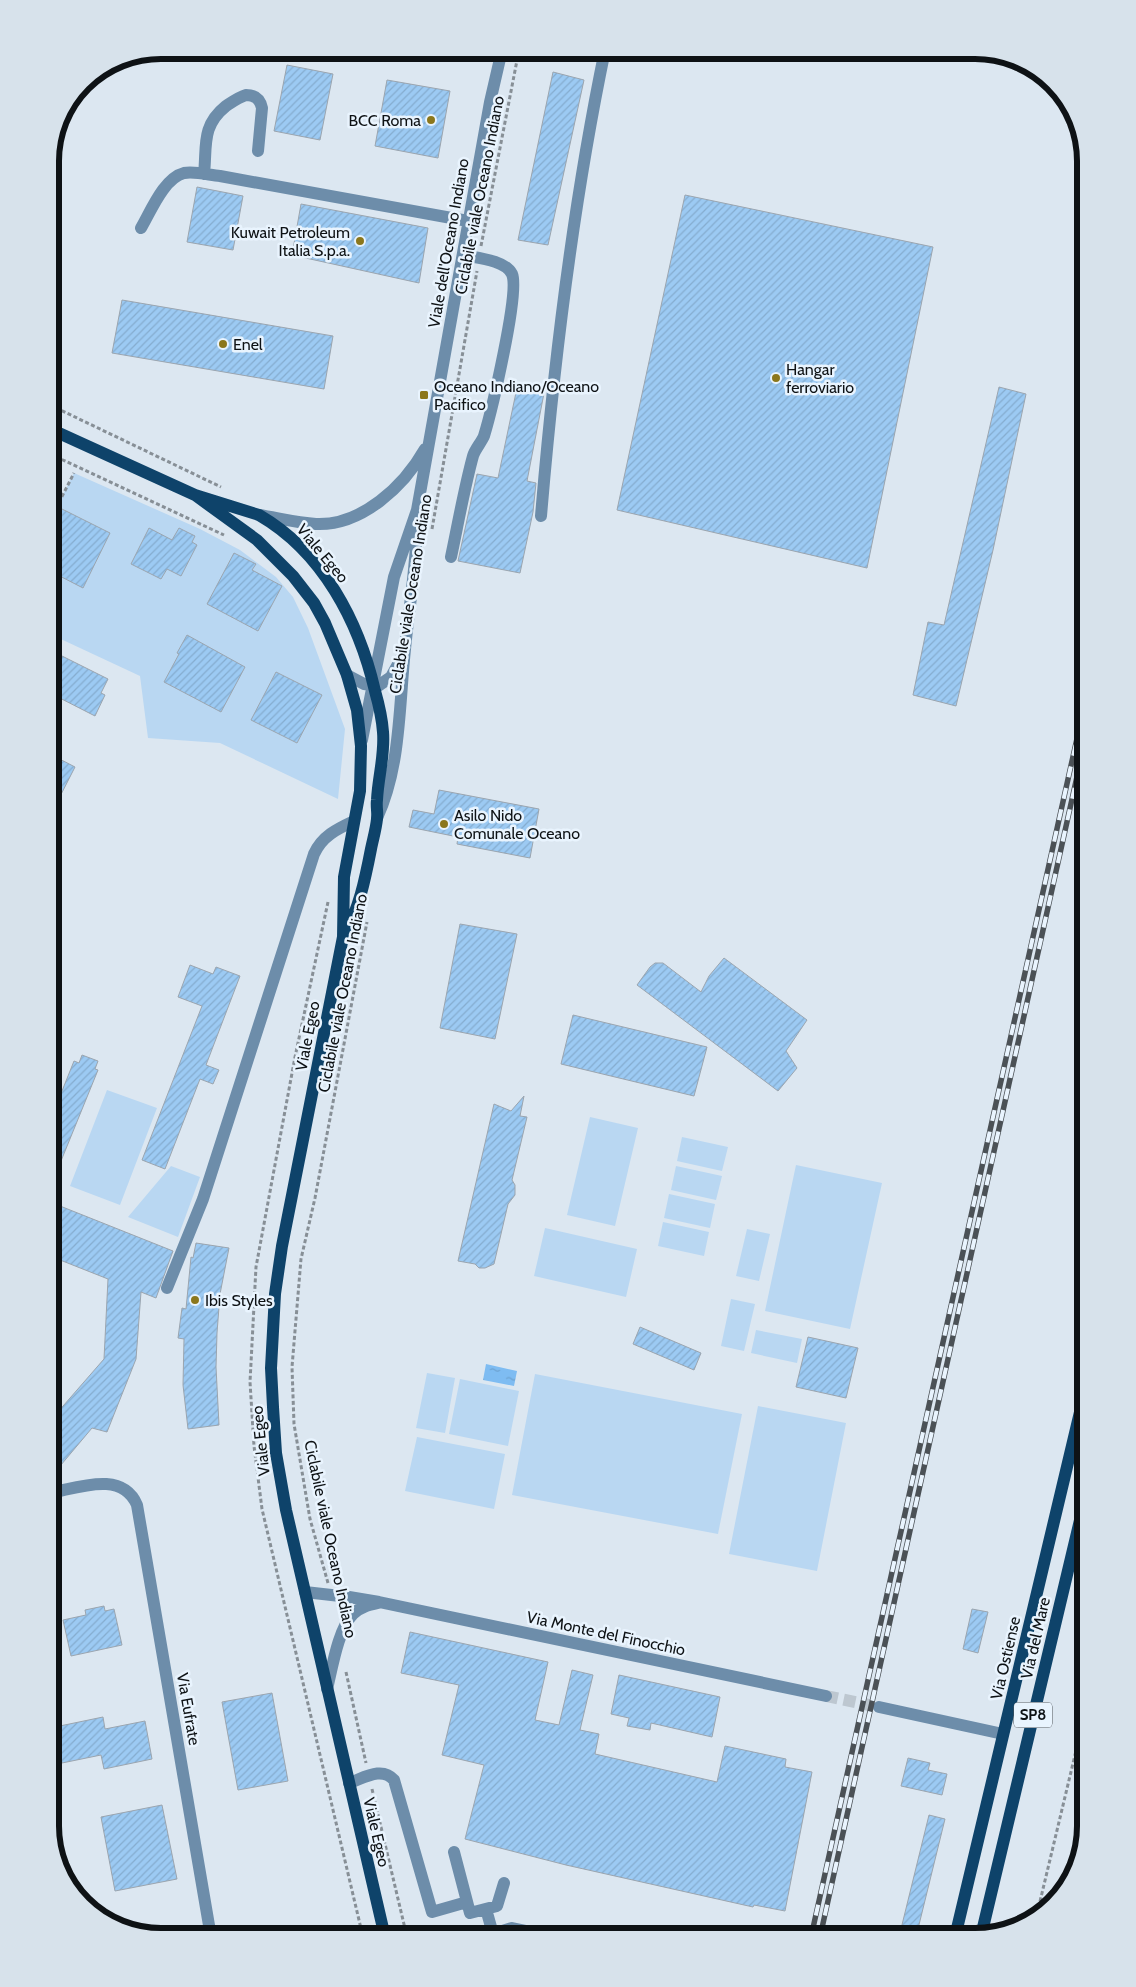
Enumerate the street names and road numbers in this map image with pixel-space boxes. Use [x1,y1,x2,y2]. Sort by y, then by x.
street label: Ciclabile viale Oceano Indiano [451,94,508,296]
street label: Viale dell'Oceano Indiano [424,157,473,329]
street label: Ciclabile viale Oceano Indiano [385,493,436,695]
street label: Viale Egeo [293,520,353,587]
street label: Ciclabile viale Oceano Indiano [314,892,371,1094]
street label: Viale Egeo [291,999,324,1073]
street label: Viale Egeo [247,1405,274,1477]
street label: Ciclabile viale Oceano Indiano [300,1438,361,1640]
street label: Via del Mare [1017,1595,1054,1681]
street label: Via Monte del Finocchio [525,1607,687,1660]
street label: Via Ostiense [987,1615,1024,1702]
street label: Via Eufrate [173,1671,204,1747]
road number: SP8 [1014,1702,1052,1728]
street label: Viale Egeo [359,1796,394,1869]

